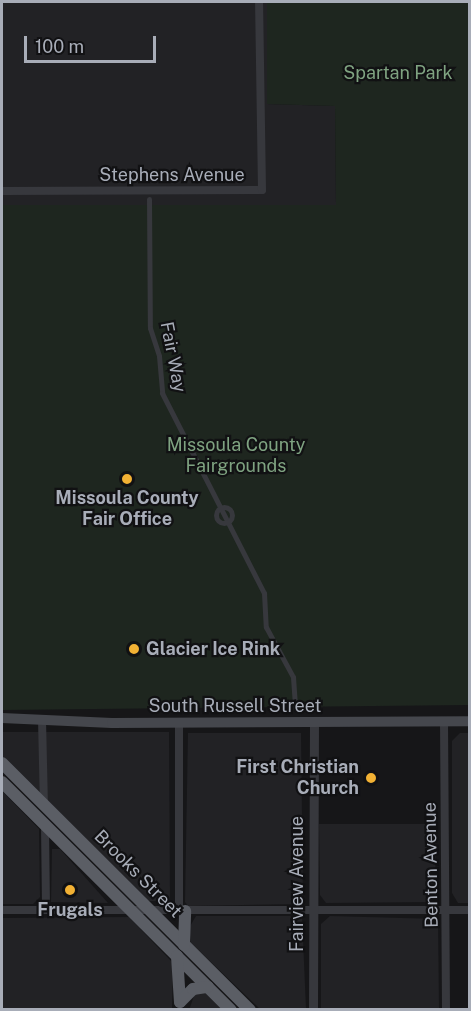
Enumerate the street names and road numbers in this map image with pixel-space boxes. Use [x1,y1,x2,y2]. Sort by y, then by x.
street label: Stephens Avenue [99,164,245,186]
street label: Fair Way [156,320,190,394]
street label: South Russell Street [149,695,321,717]
street label: Benton Avenue [419,802,443,928]
street label: Fairview Avenue [286,816,308,952]
street label: Brooks Street [90,826,186,922]

